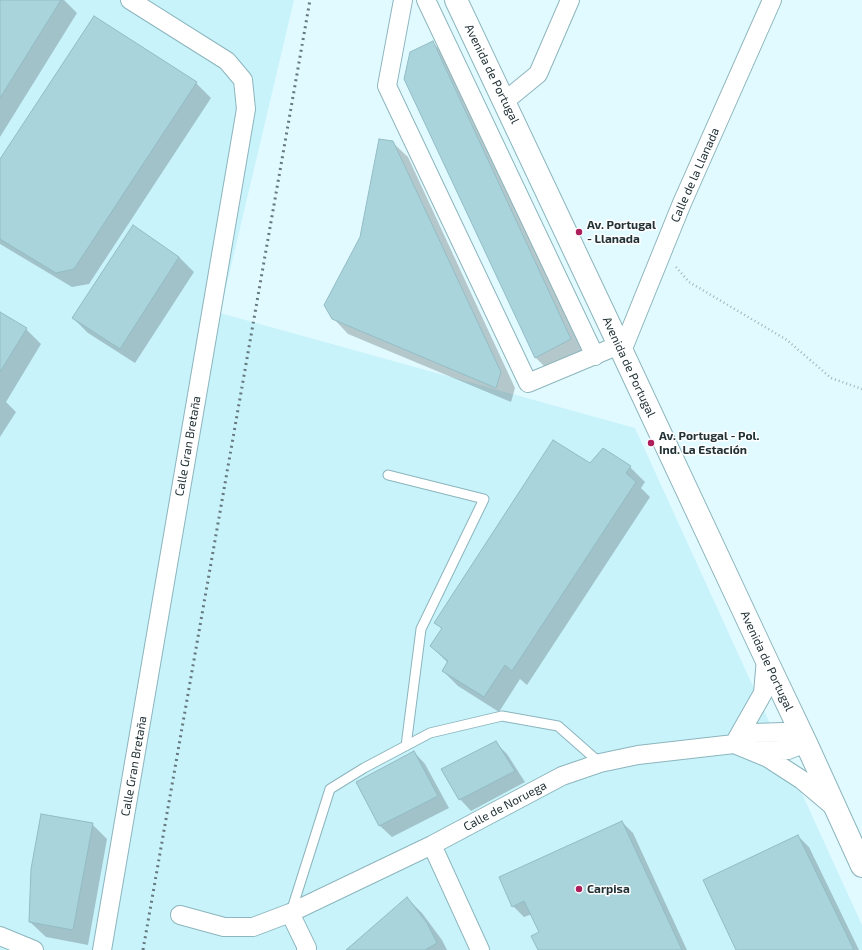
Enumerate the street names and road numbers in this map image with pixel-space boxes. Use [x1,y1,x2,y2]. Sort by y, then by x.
street label: Avenida de Portugal [462,22,522,126]
street label: Calle de la Llanada [668,126,722,224]
street label: Avenida de Portugal [599,315,659,419]
street label: Calle Gran Bretaña [172,395,204,497]
street label: Avenida de Portugal [737,609,797,713]
street label: Calle Gran Bretaña [118,715,150,817]
street label: Calle de Noruega [461,778,549,834]

